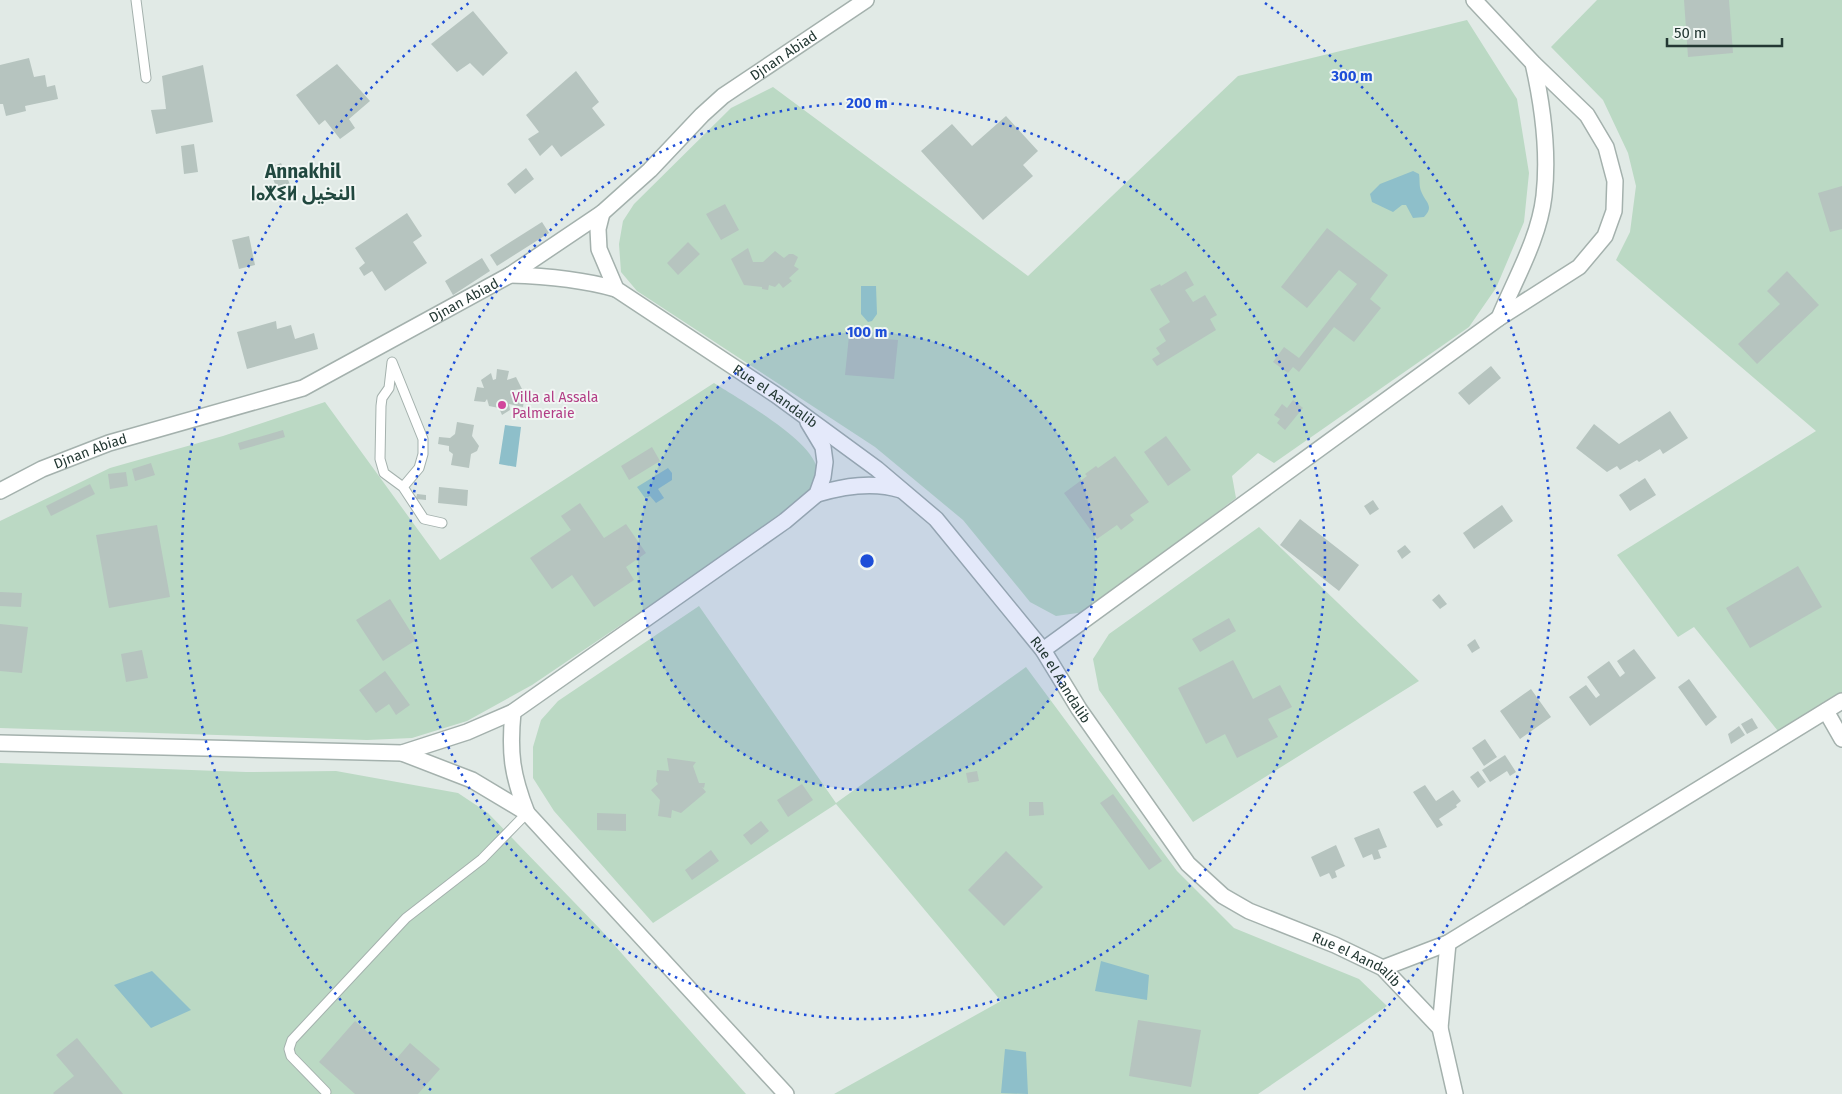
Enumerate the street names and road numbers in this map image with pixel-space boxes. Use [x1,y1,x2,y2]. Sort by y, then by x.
street label: Djnan Abiad [747,27,820,84]
street label: Djnan Abiad [426,274,502,326]
street label: Rue el Aandalib [730,360,821,431]
street label: Djnan Abiad [51,430,129,472]
street label: Rue el Aandalib [1027,633,1095,726]
street label: Rue el Aandalib [1310,928,1405,990]

